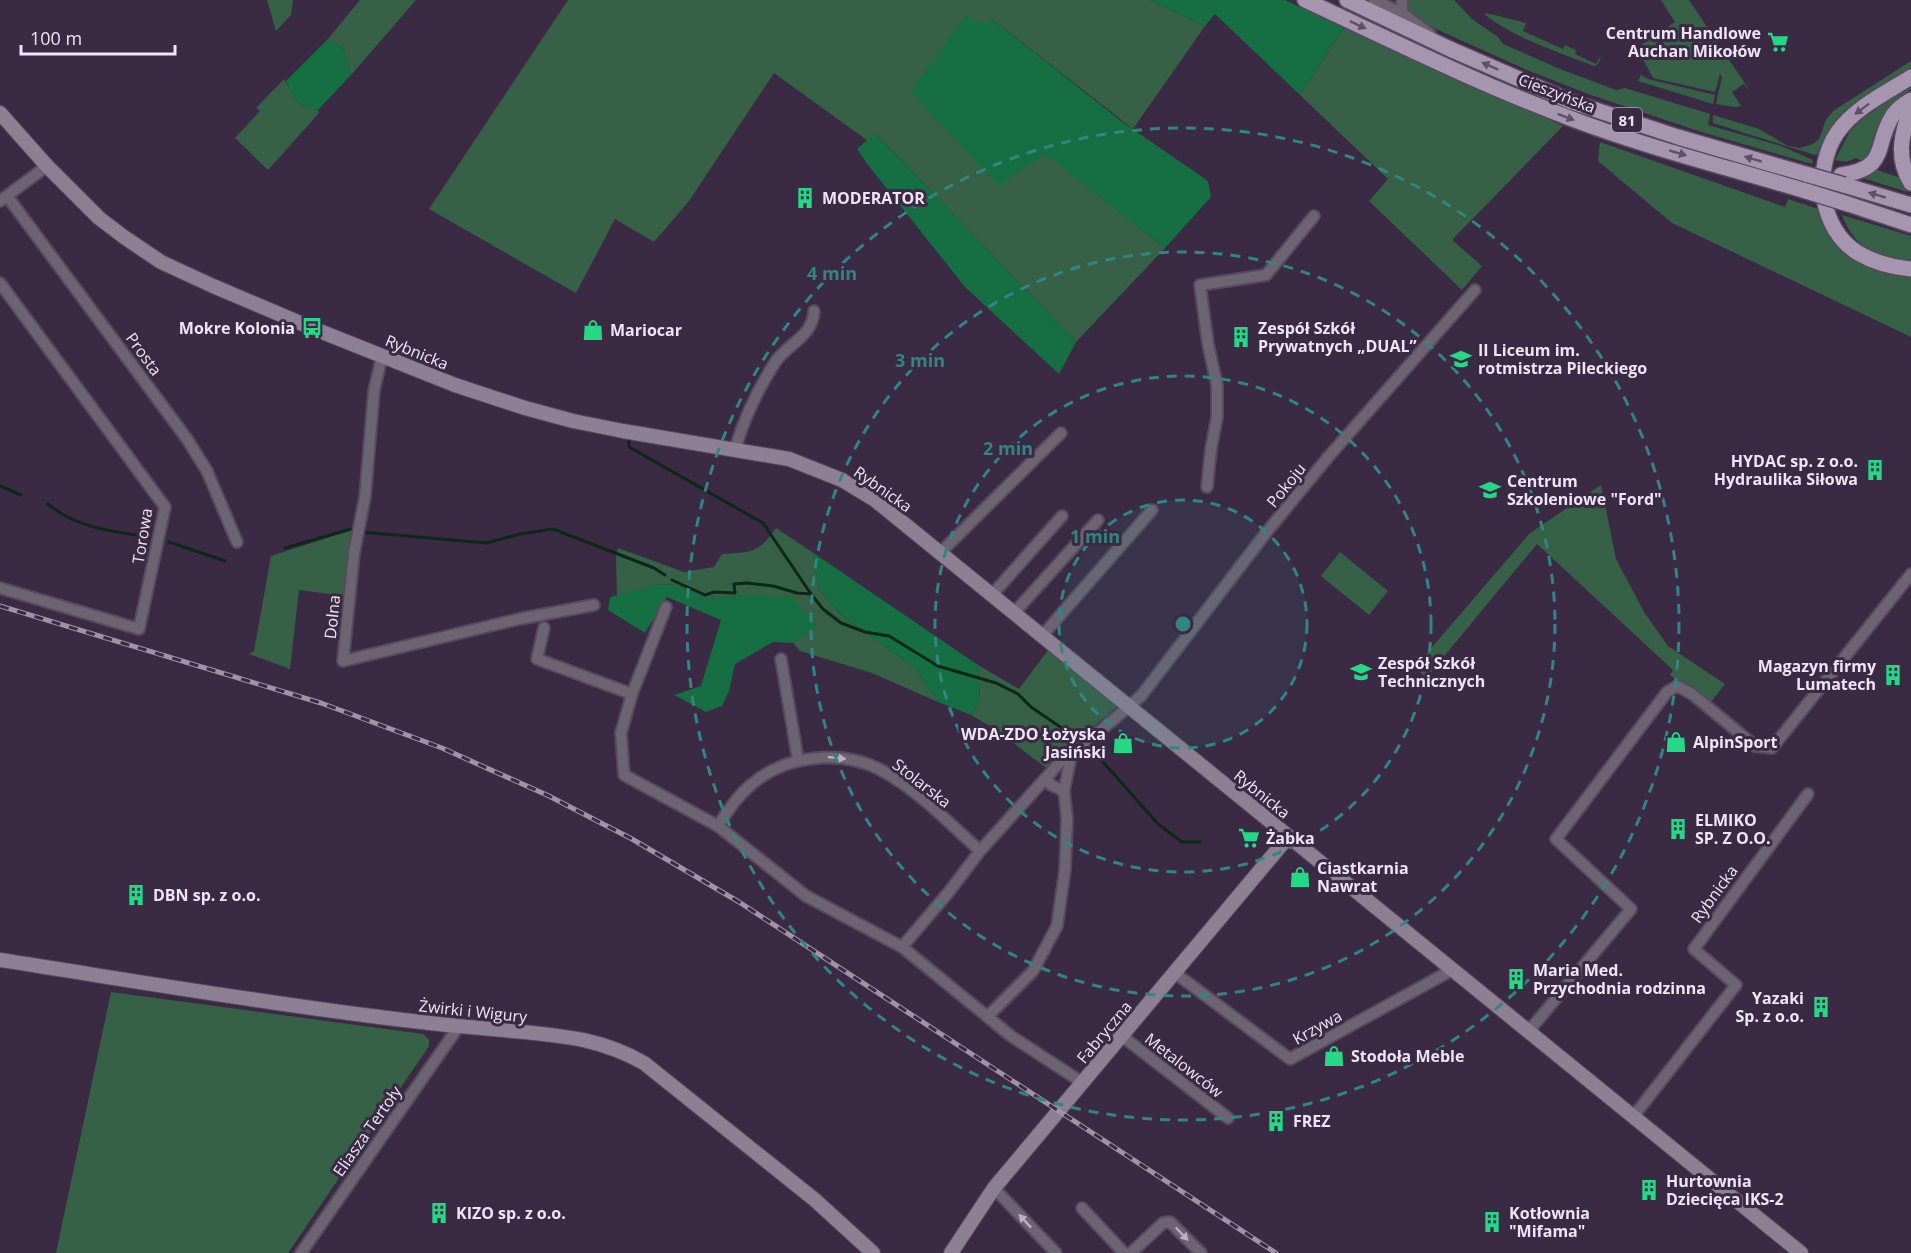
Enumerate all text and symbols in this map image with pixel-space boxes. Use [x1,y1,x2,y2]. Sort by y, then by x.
scale bar [21,18,176,56]
one-way arrow [1349,20,1366,29]
place label: Centrum Handlowe Auchan Mikołów [1606,22,1761,62]
text: 100 m [30,26,82,50]
supermarket icon: Centrum Handlowe Auchan Mikołów [1766,30,1790,54]
one-way arrow [1481,61,1499,71]
street label: Cieszyńska [1515,68,1599,118]
one-way arrow [1854,103,1870,115]
road number: 81 [1612,108,1642,132]
one-way arrow [1557,112,1575,122]
one-way arrow [1669,149,1687,158]
one-way arrow [1744,154,1762,163]
building icon: MODERATOR [793,186,817,210]
place label: MODERATOR [822,187,925,209]
one-way arrow [1868,190,1886,199]
text: 4 min [807,261,857,285]
bus stop icon: Mokre Kolonia [300,316,324,340]
place label: Mokre Kolonia [179,317,295,339]
place label: Zespół Szkół Prywatnych „DUAL” [1258,317,1417,357]
shop icon: Mariocar [581,318,605,342]
place label: Mariocar [610,319,682,341]
building icon: Zespół Szkół Prywatnych „DUAL” [1229,325,1253,349]
street label: Prosta [121,328,167,380]
street label: Rybnicka [382,329,452,375]
place label: II Liceum im. rotmistrza Pileckiego [1478,339,1647,379]
school or university icon: II Liceum im. rotmistrza Pileckiego [1449,347,1473,371]
text: 3 min [895,348,945,372]
text: 2 min [983,436,1033,460]
place label: HYDAC sp. z o.o. Hydraulika Siłowa [1714,450,1858,490]
street label: Pokoju [1261,458,1311,512]
building icon: HYDAC sp. z o.o. Hydraulika Siłowa [1863,458,1887,482]
street label: Rybnicka [849,461,917,517]
place label: Centrum Szkoleniowe "Ford" [1507,470,1662,510]
school or university icon: Centrum Szkoleniowe "Ford" [1478,478,1502,502]
street label: Torowa [127,507,157,565]
text: 1 min [1070,524,1120,548]
street label: Dolna [319,594,345,640]
centre of rings [1173,614,1193,634]
place label: Zespół Szkół Technicznych [1378,652,1485,692]
place label: Magazyn firmy Lumatech [1758,655,1877,695]
school or university icon: Zespół Szkół Technicznych [1349,660,1373,684]
building icon: Magazyn firmy Lumatech [1881,663,1905,687]
place label: WDA-ZDO Łożyska Jasiński [961,723,1106,763]
shop icon: AlpinSport [1664,730,1688,754]
shop icon: WDA-ZDO Łożyska Jasiński [1111,731,1135,755]
place label: AlpinSport [1693,731,1778,753]
one-way arrow [827,753,846,763]
street label: Stolarska [888,753,956,813]
street label: Rybnicka [1229,765,1295,823]
place label: ELMIKO SP. Z O.O. [1695,809,1771,849]
building icon: ELMIKO SP. Z O.O. [1666,817,1690,841]
supermarket icon: Żabka [1237,826,1261,850]
place label: Żabka [1266,827,1315,849]
place label: Ciastkarnia Nawrat [1317,857,1409,897]
street label: Rybnicka [1686,861,1742,927]
shop icon: Ciastkarnia Nawrat [1288,865,1312,889]
building icon: DBN sp. z o.o. [124,883,148,907]
place label: DBN sp. z o.o. [153,884,260,906]
place label: Maria Med. Przychodnia rodzinna [1533,959,1706,999]
building icon: Maria Med. Przychodnia rodzinna [1504,967,1528,991]
place label: Yazaki Sp. z o.o. [1735,987,1804,1027]
street label: Żwirki i Wigury [418,994,529,1028]
building icon: Yazaki Sp. z o.o. [1809,995,1833,1019]
street label: Fabryczna [1071,996,1137,1068]
street label: Krzywa [1288,1004,1346,1050]
street label: Metalowców [1140,1027,1228,1103]
shop icon: Stodoła Meble [1322,1044,1346,1068]
place label: Stodoła Meble [1351,1045,1464,1067]
street label: Eliasza Tertoły [328,1081,407,1181]
building icon: FREZ [1264,1109,1288,1133]
place label: FREZ [1293,1110,1331,1132]
place label: Hurtownia Dziecięca IKS-2 [1666,1170,1784,1210]
building icon: Hurtownia Dziecięca IKS-2 [1637,1178,1661,1202]
building icon: KIZO sp. z o.o. [427,1201,451,1225]
place label: KIZO sp. z o.o. [456,1202,566,1224]
place label: Kotłownia "Mifama" [1509,1202,1590,1242]
building icon: Kotłownia "Mifama" [1480,1210,1504,1234]
one-way arrow [1018,1213,1032,1228]
one-way arrow [1175,1226,1189,1240]

